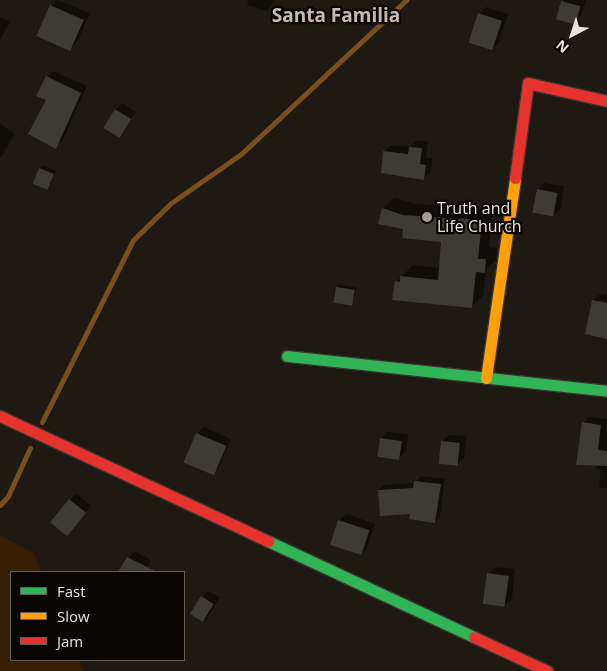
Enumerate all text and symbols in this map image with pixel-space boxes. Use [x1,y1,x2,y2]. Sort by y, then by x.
district label: Santa Familia [272,5,400,27]
north arrow [547,10,597,60]
text: N [552,36,573,58]
place label: Truth and Life Church [437,198,522,236]
marker: Truth and Life Church [421,211,433,223]
legend [10,571,185,661]
text: Fast [57,581,86,601]
text: Slow [57,606,90,626]
text: Jam [57,631,83,651]

